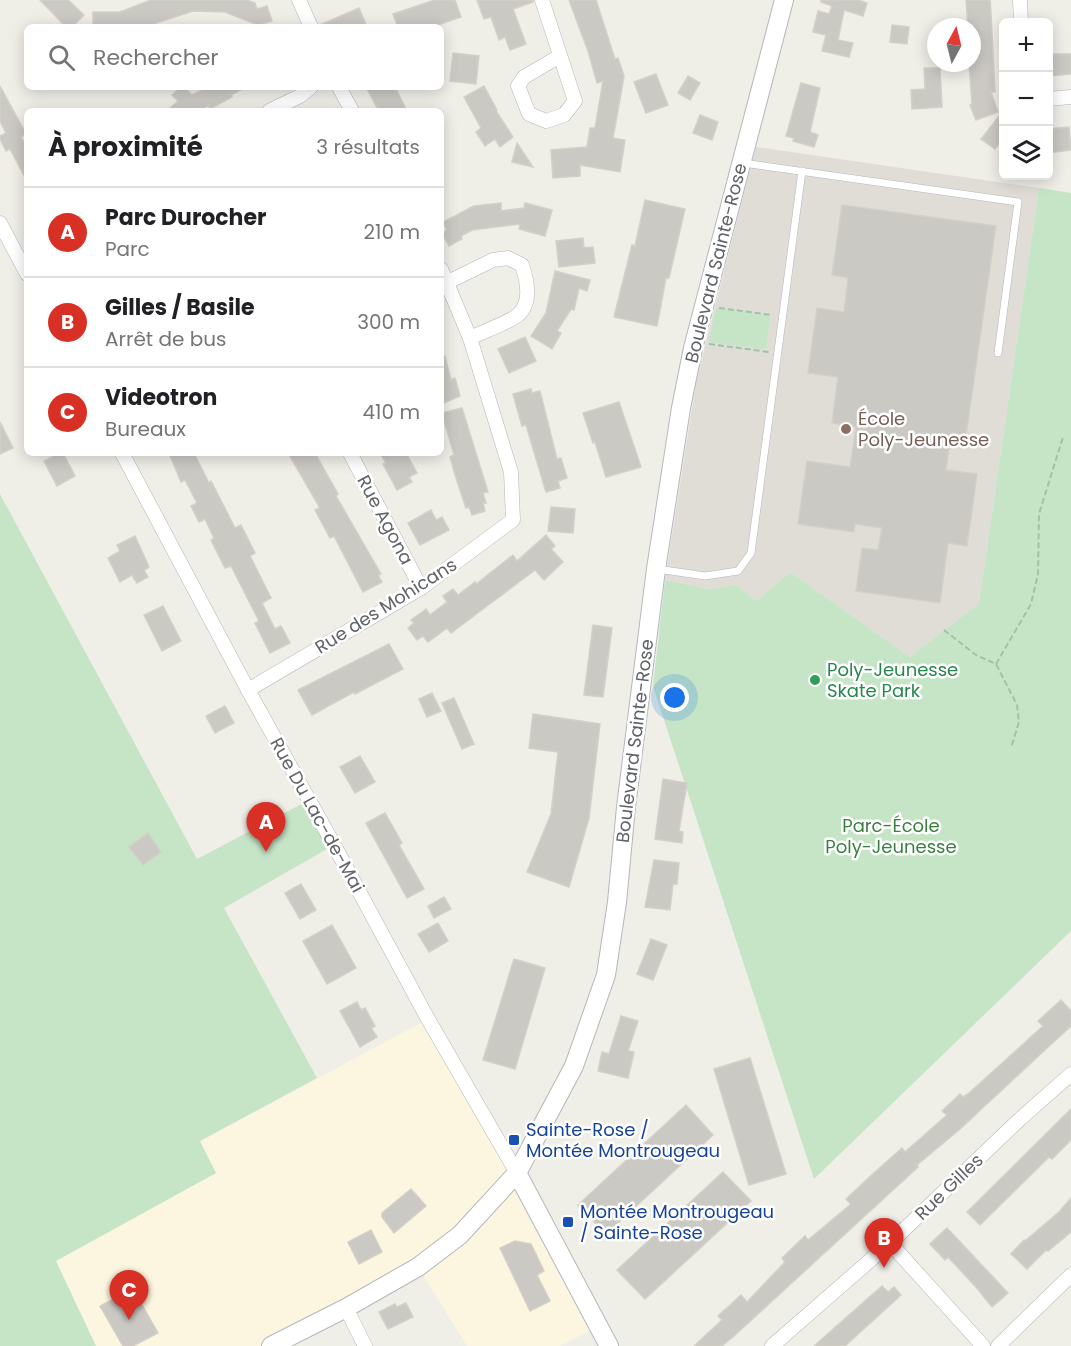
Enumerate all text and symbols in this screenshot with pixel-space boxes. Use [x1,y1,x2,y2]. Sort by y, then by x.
north arrow [927,18,981,72]
map controls [999,18,1053,180]
button: + [999,18,1053,72]
search box [24,24,444,90]
icon: search [45,41,78,74]
text: Rechercher [93,42,219,73]
button: − [999,72,1053,126]
button: layers [999,126,1053,180]
text: À proximité [48,129,203,165]
text: 3 résultats [316,133,420,161]
street label: Boulevard Sainte-Rose [679,160,752,365]
text: Parc Durocher [105,202,266,233]
text: A [60,218,75,246]
text: 210 m [364,218,420,246]
text: Parc [105,235,150,263]
text: Gilles / Basile [105,292,255,323]
text: B [61,308,74,336]
text: 300 m [357,308,420,336]
text: Arrêt de bus [105,325,226,353]
text: Videotron [105,382,217,413]
text: C [60,398,75,426]
text: 410 m [363,398,420,426]
place label: École Poly-Jeunesse [858,406,989,452]
text: Bureaux [105,415,186,443]
marker: École Poly-Jeunesse [839,422,853,436]
street label: Rue Agona [351,471,419,569]
street label: Rue des Mohicans [310,552,461,659]
street label: Boulevard Sainte-Rose [610,638,659,844]
place label: Poly-Jeunesse Skate Park [827,657,958,703]
marker: Poly-Jeunesse Skate Park [808,673,822,687]
your location [660,683,689,712]
street label: Rue Du Lac-de-Mai [264,733,370,897]
pin: A [246,802,286,852]
park label: Parc-École Poly-Jeunesse [825,813,957,859]
place label: Sainte-Rose / Montée Montrougeau [526,1117,720,1163]
marker: Sainte-Rose / Montée Montrougeau [507,1133,521,1147]
street label: Rue Gilles [909,1148,988,1226]
place label: Montée Montrougeau / Sainte-Rose [580,1199,774,1245]
marker: Montée Montrougeau / Sainte-Rose [561,1215,575,1229]
pin: B [864,1218,904,1268]
pin: C [110,1270,148,1320]

